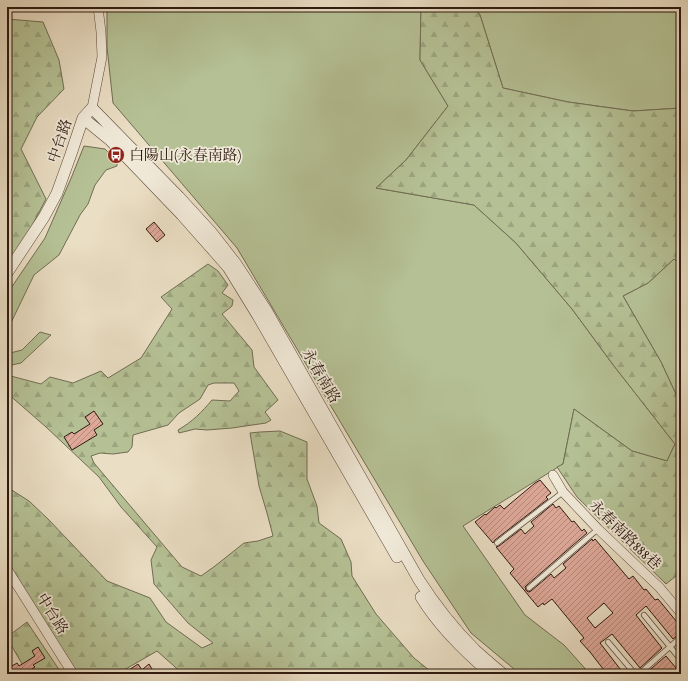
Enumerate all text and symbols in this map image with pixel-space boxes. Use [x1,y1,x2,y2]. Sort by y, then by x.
street label: 中台路 [44,117,76,165]
bus stop icon: 白陽山(永春南路) [106,145,126,165]
place label: 白陽山(永春南路) [129,146,242,165]
street label: 永春南路 [298,345,344,407]
street label: 永春南路888巷 [585,496,665,574]
street label: 中台路 [32,590,72,638]

